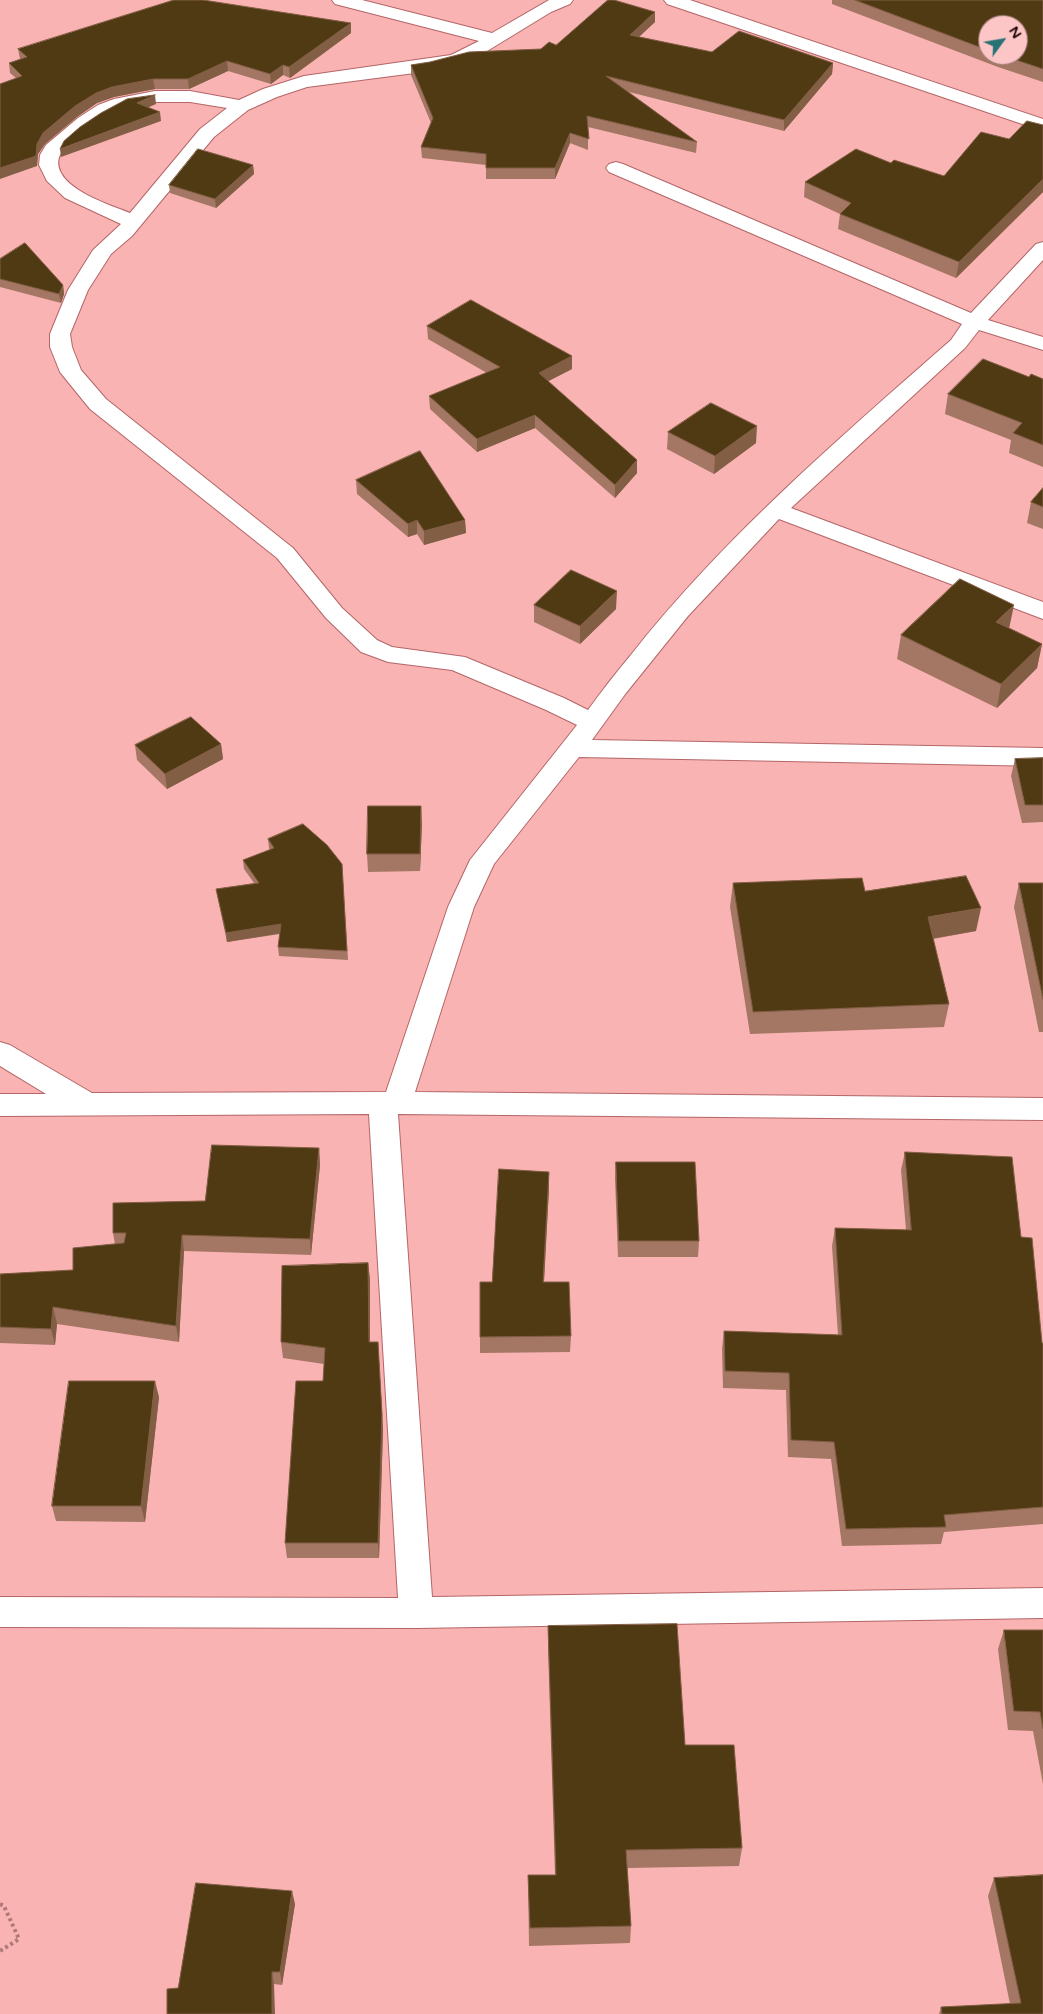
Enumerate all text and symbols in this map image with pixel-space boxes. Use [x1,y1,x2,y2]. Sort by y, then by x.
north arrow [978,15,1028,65]
text: N [1005,23,1025,42]

